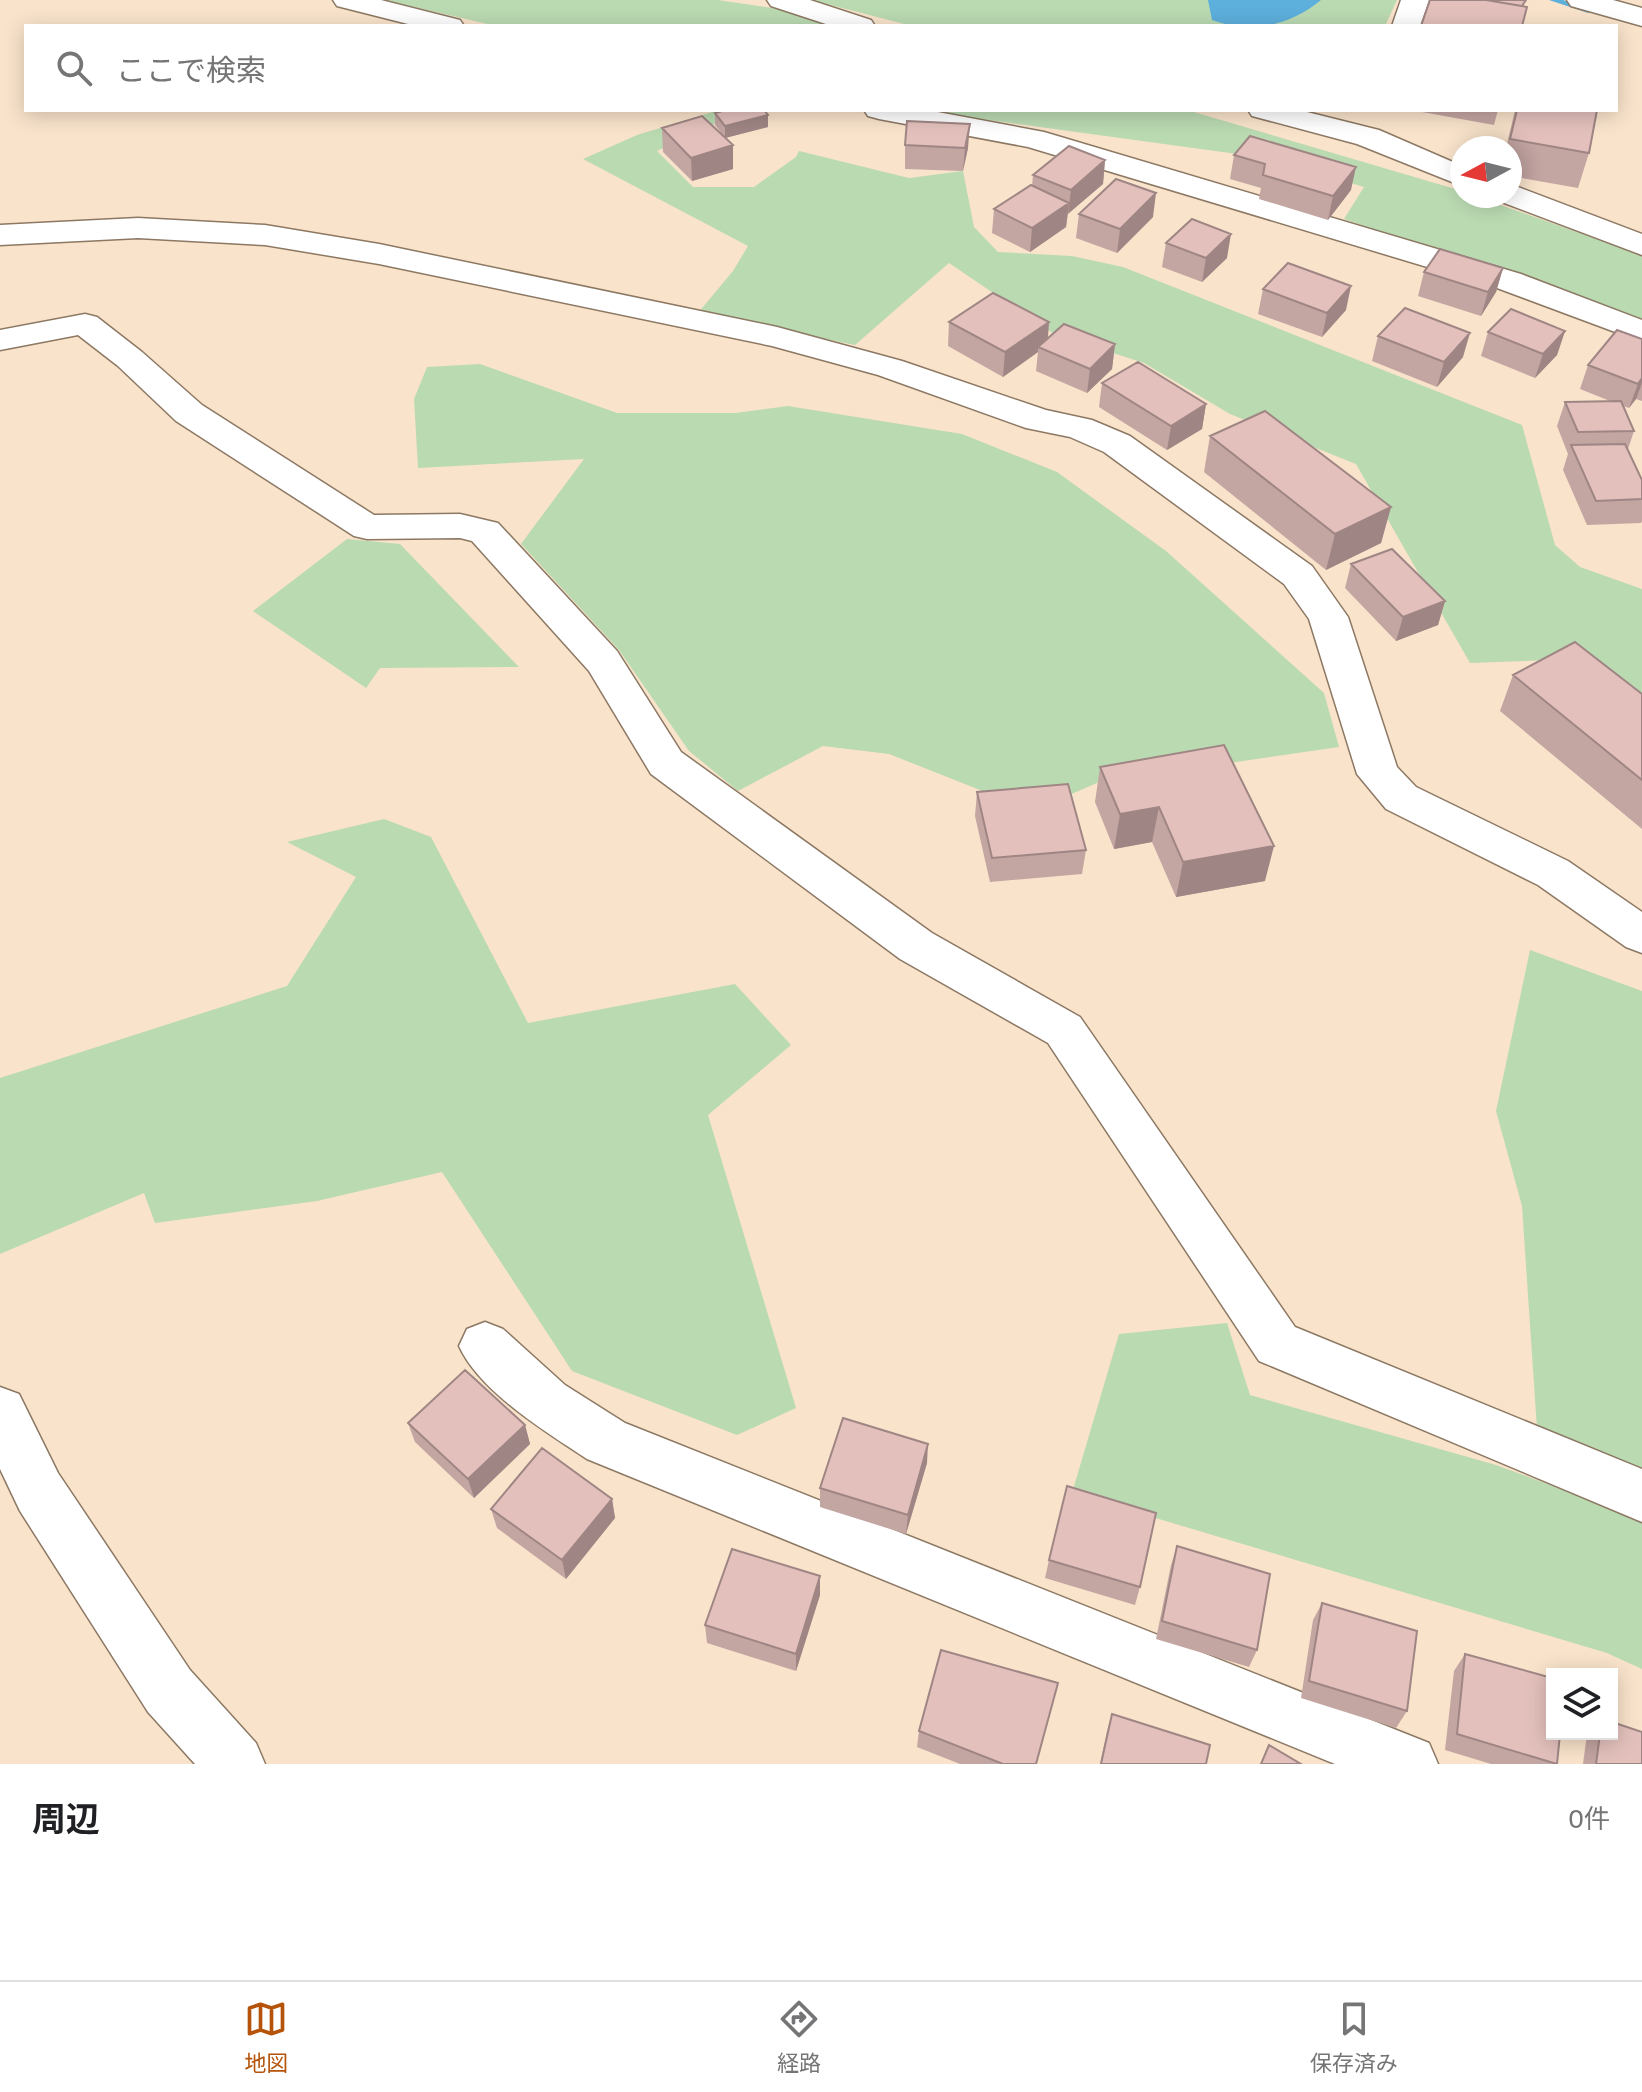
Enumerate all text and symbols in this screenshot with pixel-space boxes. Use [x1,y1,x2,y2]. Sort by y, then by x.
search box [24,24,1618,112]
icon: search [52,46,96,90]
text: ここで検索 [116,52,266,88]
north arrow [1450,136,1522,208]
map controls [1546,1668,1618,1740]
button: layers [1546,1668,1618,1740]
text: 周辺 [32,1798,100,1838]
text: 0件 [1568,1803,1610,1834]
tab: 地図 [244,1997,288,2077]
tab: 経路 [777,1997,821,2077]
tab: 保存済み [1310,1997,1398,2077]

